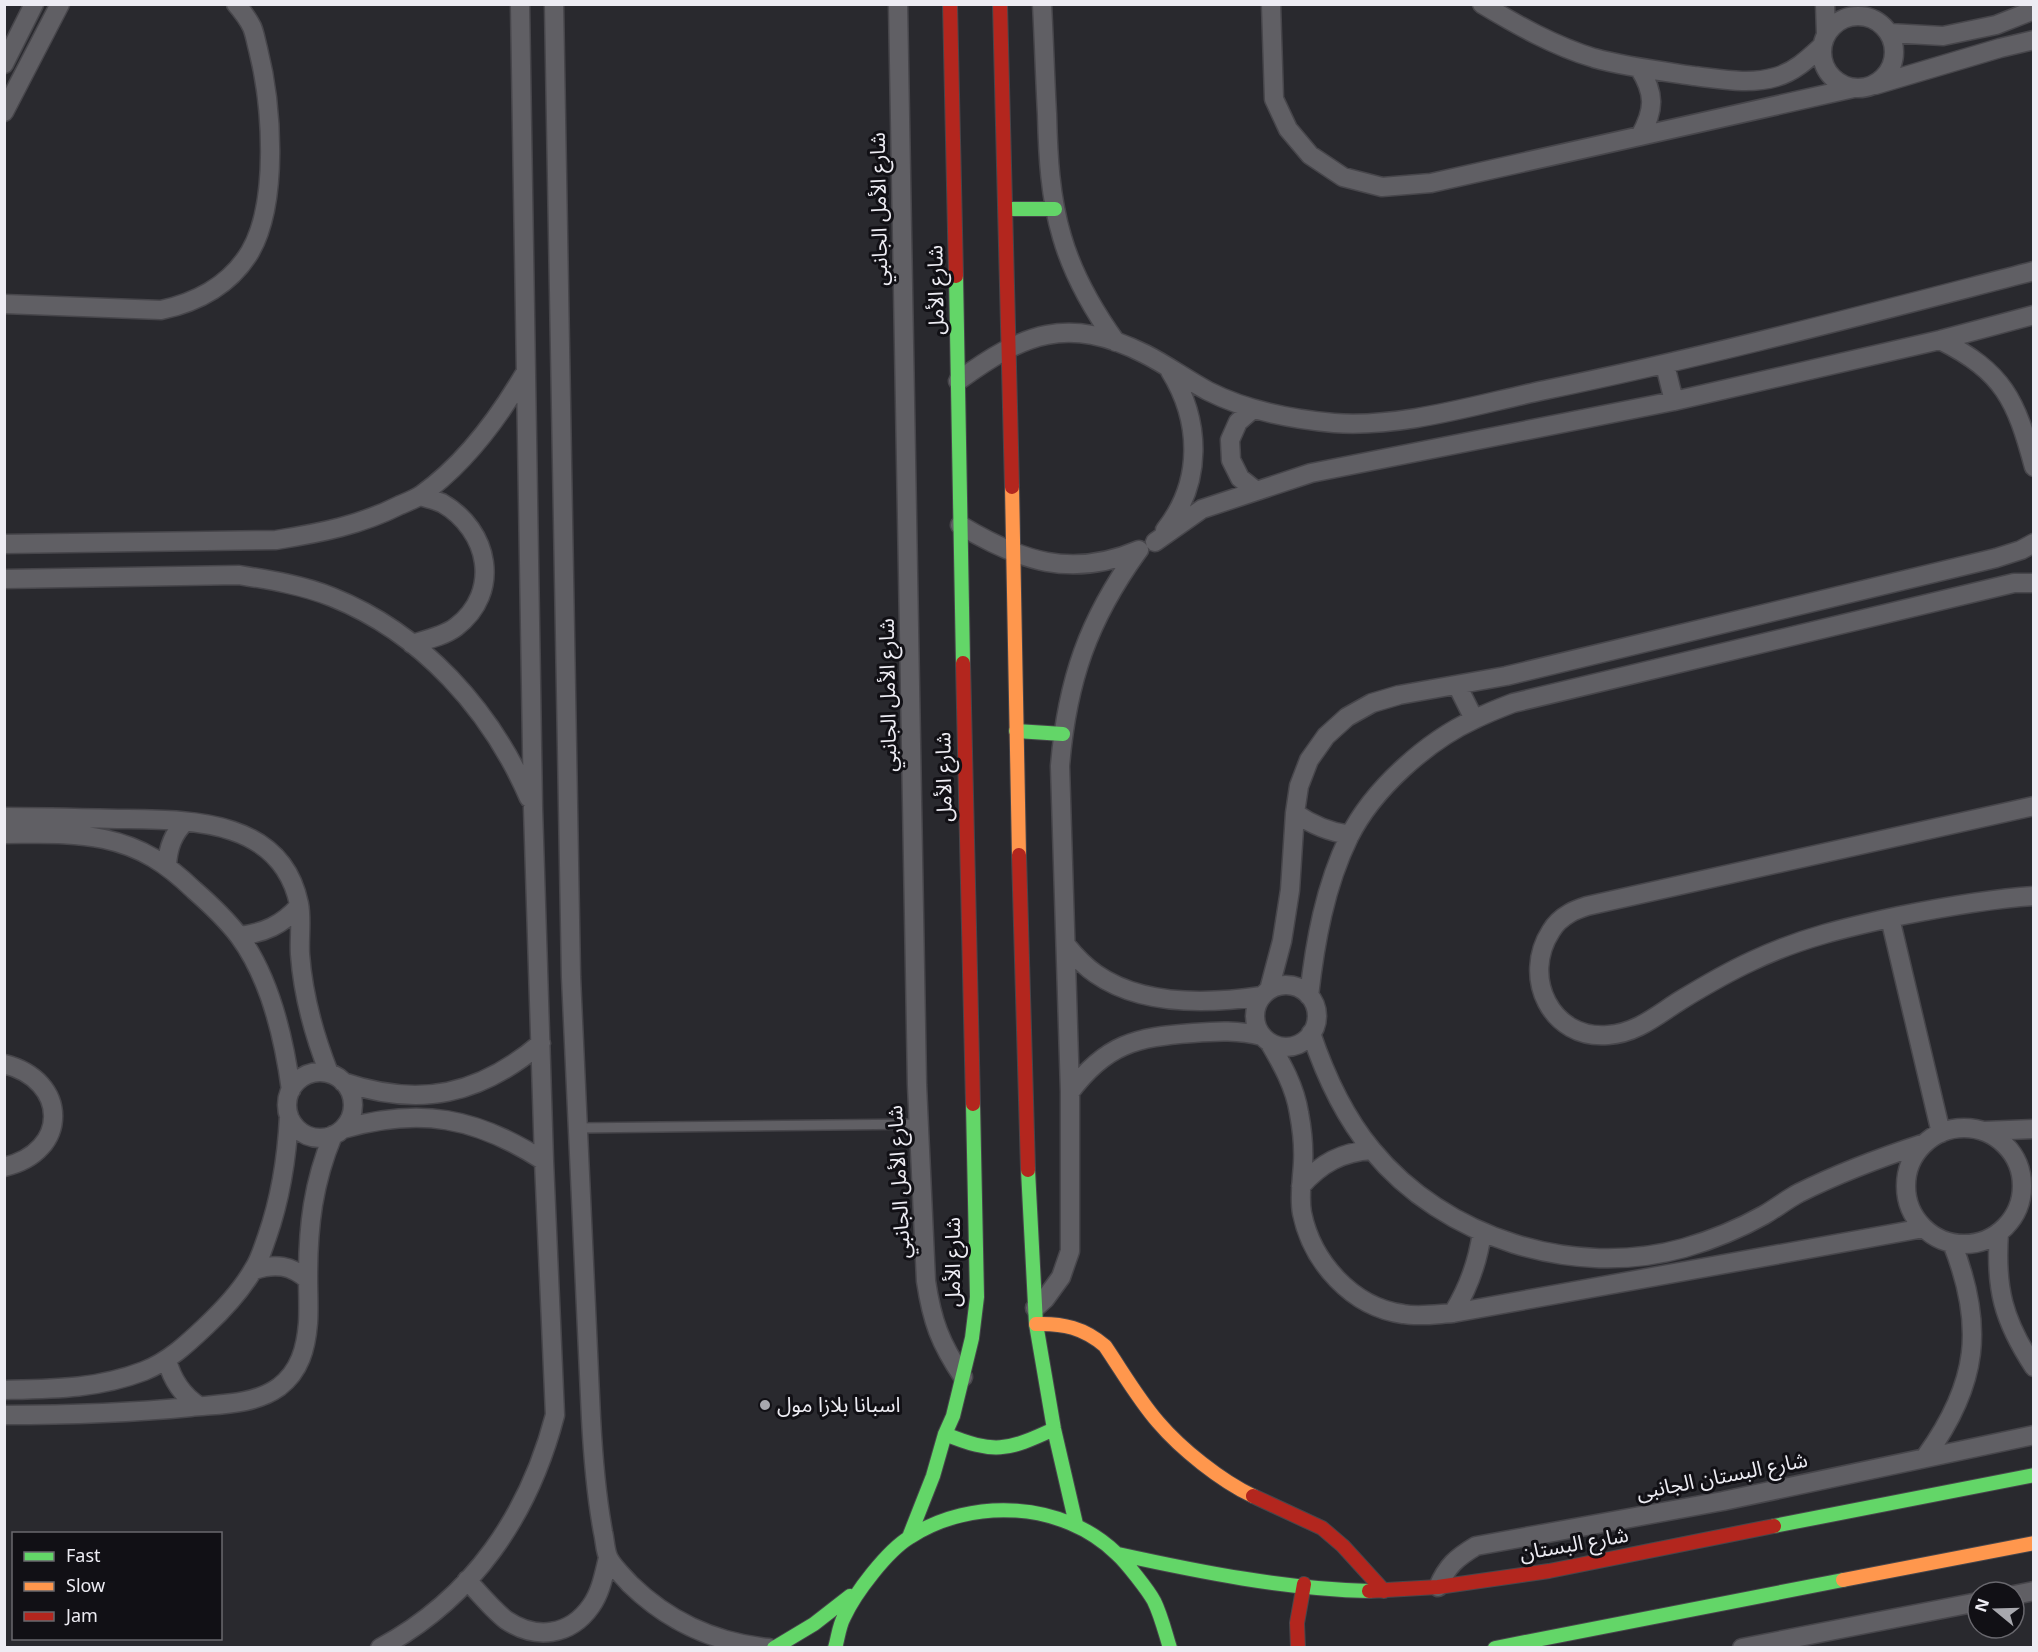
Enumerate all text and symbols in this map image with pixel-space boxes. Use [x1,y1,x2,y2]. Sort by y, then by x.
street label: شارع الأمل الجانبي [863,132,896,286]
street label: شارع الأمل [920,245,952,335]
street label: شارع الأمل الجانبي [872,618,905,772]
street label: شارع الأمل [928,732,960,822]
street label: شارع الأمل الجانبي [880,1104,919,1260]
street label: شارع الأمل [938,1217,968,1307]
place label: اسبانا بلازا مول [777,1390,900,1418]
marker: اسبانا بلازا مول [758,1398,772,1412]
street label: شارع البستان الجانبى [1634,1445,1810,1507]
street label: شارع البستان [1517,1520,1631,1568]
legend [12,1532,222,1640]
text: Fast [66,1543,101,1567]
text: Slow [66,1573,105,1597]
north arrow [1966,1580,2026,1640]
text: N [1969,1595,1994,1615]
text: Jam [64,1603,98,1627]

